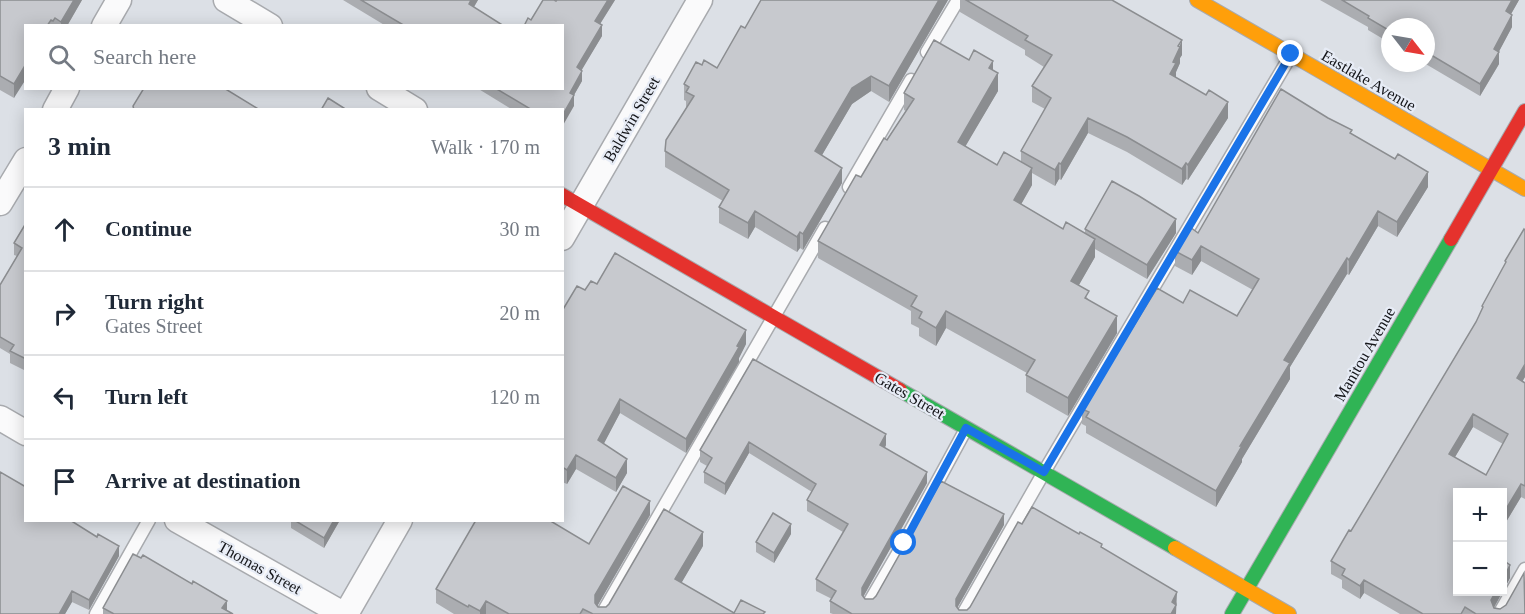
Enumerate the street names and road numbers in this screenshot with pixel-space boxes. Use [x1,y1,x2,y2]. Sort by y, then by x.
street label: Eastlake Avenue [1319,47,1419,114]
street label: Baldwin Street [600,73,663,165]
street label: Manitou Avenue [1331,304,1398,404]
street label: Gates Street [872,369,948,423]
street label: Thomas Street [215,537,305,598]

